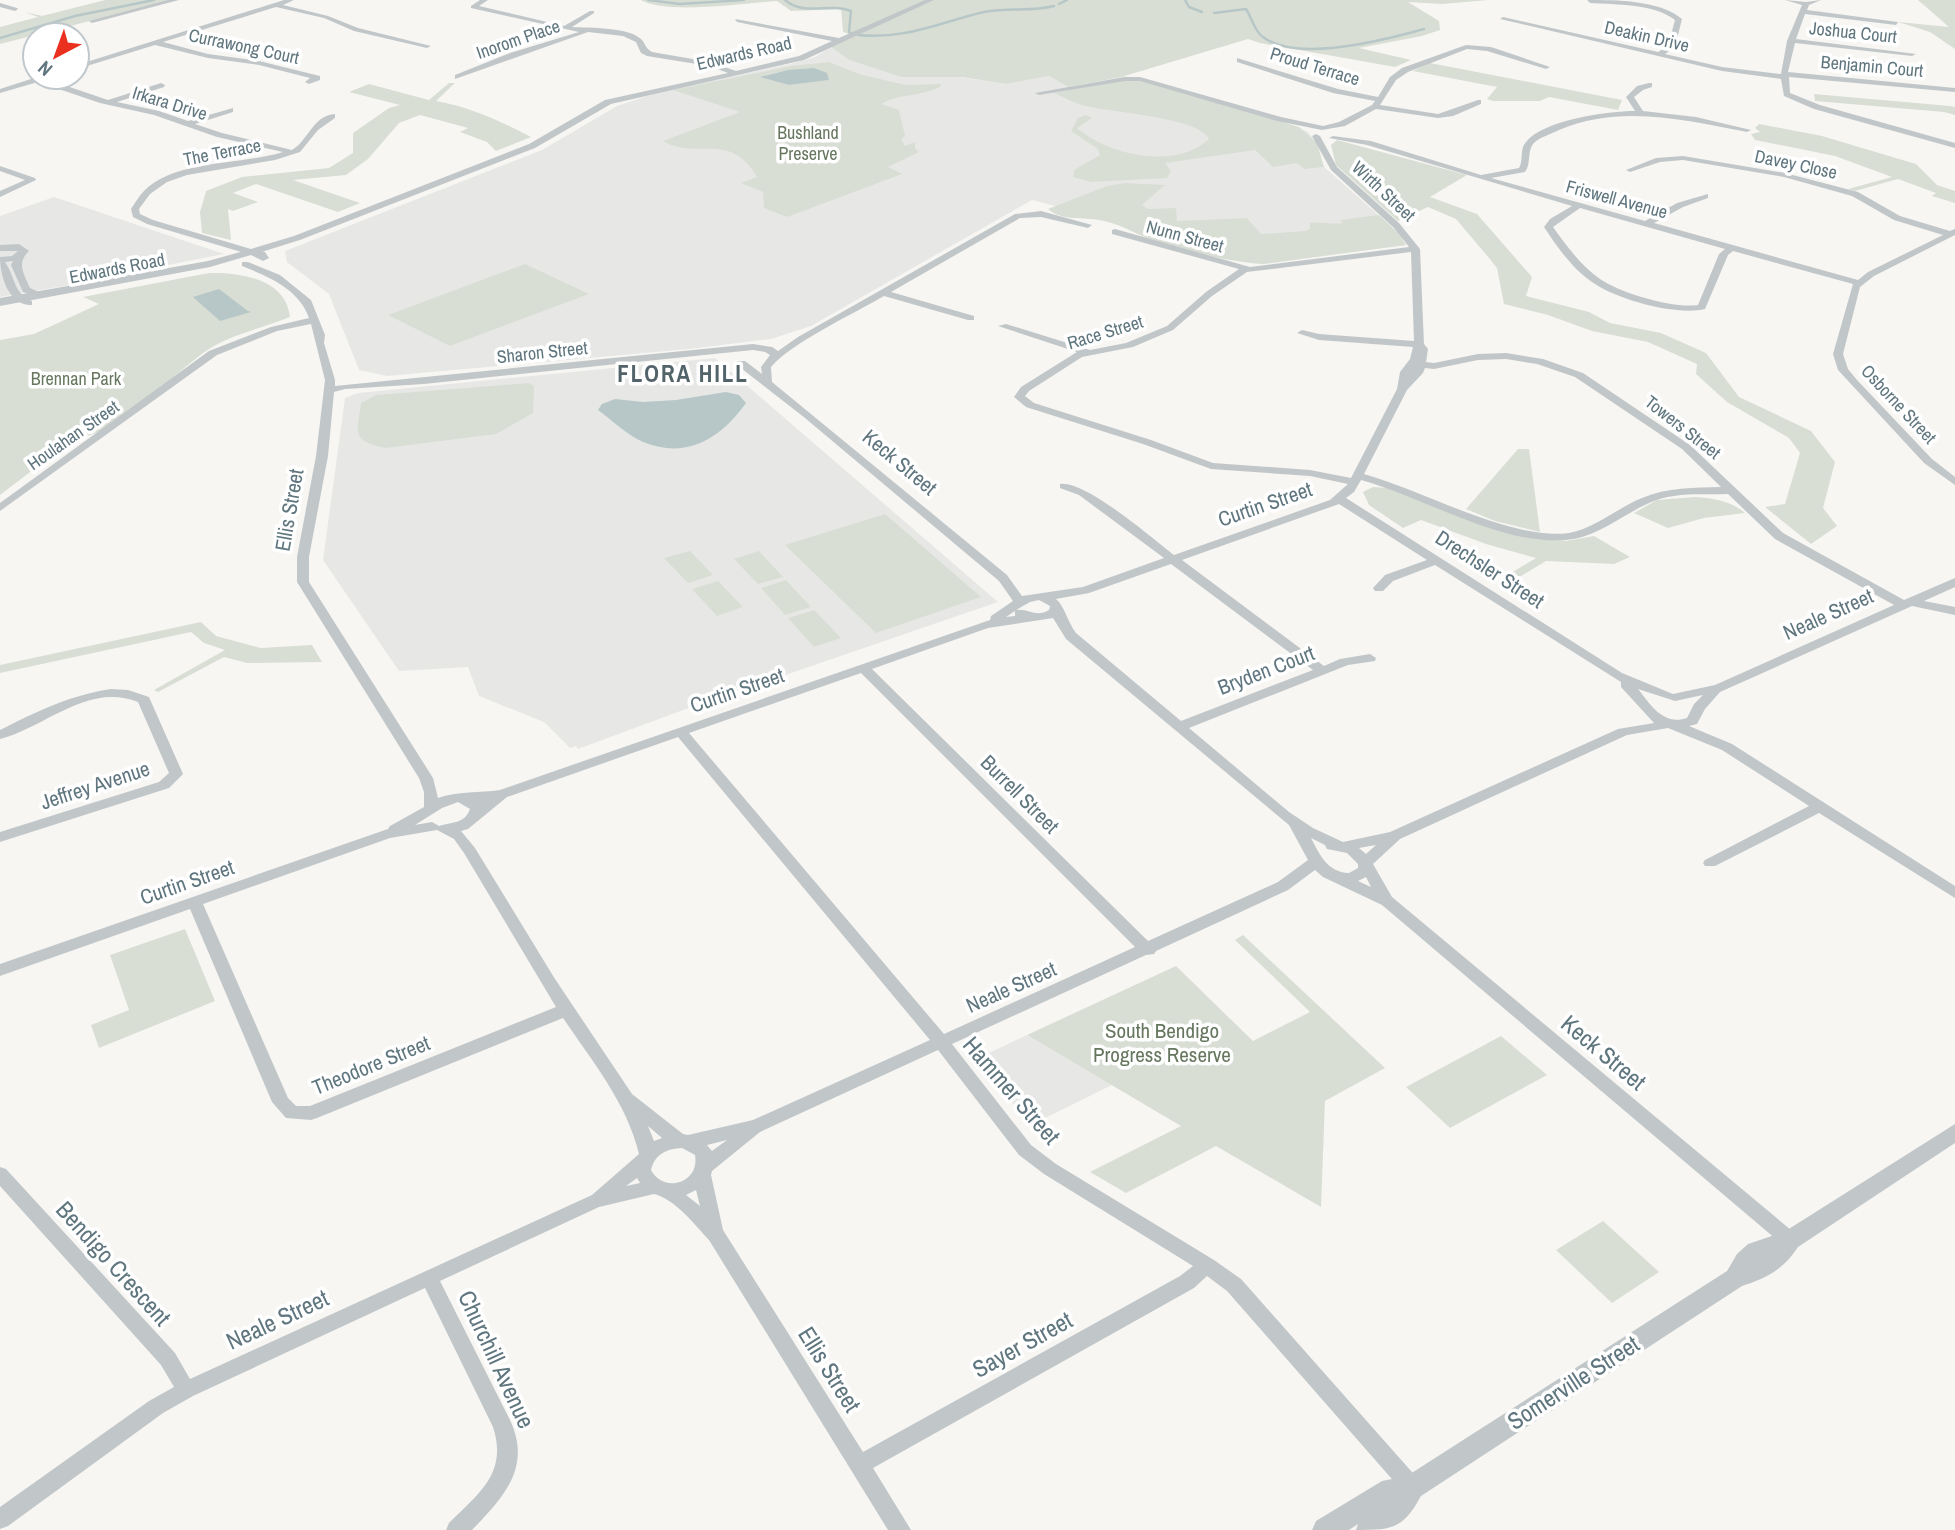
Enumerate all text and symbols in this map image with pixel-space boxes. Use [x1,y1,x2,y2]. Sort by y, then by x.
street label: Inorom Place [473,13,563,65]
street label: Deakin Drive [1602,14,1692,58]
street label: Joshua Court [1808,15,1898,49]
north arrow [21,21,91,91]
street label: Currawong Court [186,22,302,70]
street label: Edwards Road [694,30,794,76]
street label: Proud Terrace [1267,41,1363,91]
street label: Benjamin Court [1820,49,1924,83]
text: N [32,55,58,82]
street label: Irkara Drive [129,80,211,126]
park label: Bushland Preserve [777,120,839,166]
street label: The Terrace [181,132,263,172]
street label: Davey Close [1752,143,1840,185]
street label: Wirth Street [1347,155,1421,227]
street label: Friswell Avenue [1564,173,1670,225]
street label: Nunn Street [1144,214,1226,258]
street label: Edwards Road [67,246,167,290]
street label: Race Street [1064,309,1146,355]
street label: Sharon Street [495,335,589,369]
district label: FLORA HILL [617,358,749,389]
street label: Osborne Street [1856,359,1942,449]
park label: Brennan Park [31,366,122,391]
street label: Towers Street [1640,389,1726,465]
street label: Houlahan Street [22,394,124,476]
street label: Keck Street [857,422,944,502]
street label: Ellis Street [267,466,311,554]
street label: Curtin Street [1214,474,1316,534]
street label: Drechsler Street [1430,523,1550,615]
street label: Neale Street [1778,581,1878,647]
street label: Bryden Court [1213,638,1319,702]
street label: Curtin Street [686,660,788,720]
street label: Burrell Street [974,748,1066,840]
street label: Jeffrey Avenue [37,754,153,816]
street label: Curtin Street [136,852,238,912]
street label: Neale Street [961,954,1061,1020]
street label: Keck Street [1555,1007,1654,1097]
park label: South Bendigo Progress Reserve [1093,1016,1231,1069]
street label: Theodore Street [308,1028,434,1102]
street label: Hammer Street [956,1029,1068,1151]
street label: Bendigo Crescent [49,1194,179,1333]
street label: Neale Street [221,1281,334,1357]
street label: Churchill Avenue [451,1285,543,1433]
street label: Sayer Street [966,1303,1078,1385]
street label: Ellis Street [791,1320,869,1418]
street label: Somerville Street [1501,1327,1645,1437]

